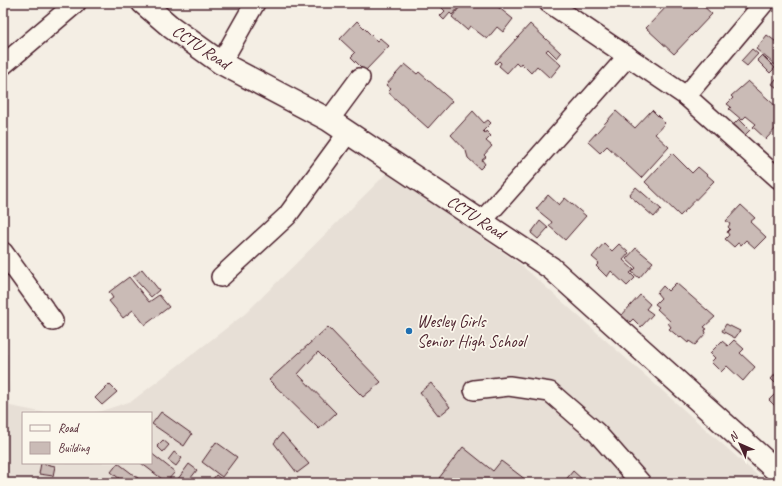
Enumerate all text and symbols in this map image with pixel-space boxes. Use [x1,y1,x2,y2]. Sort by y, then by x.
street label: CCTU Road [168,20,236,75]
street label: CCTU Road [443,191,511,245]
place label: Wesley Girls Senior High School [417,311,528,352]
marker: Wesley Girls Senior High School [404,326,414,336]
legend [22,412,152,464]
text: Road [58,420,80,436]
north arrow [720,424,760,464]
text: N [726,428,742,444]
text: Building [58,440,90,456]

